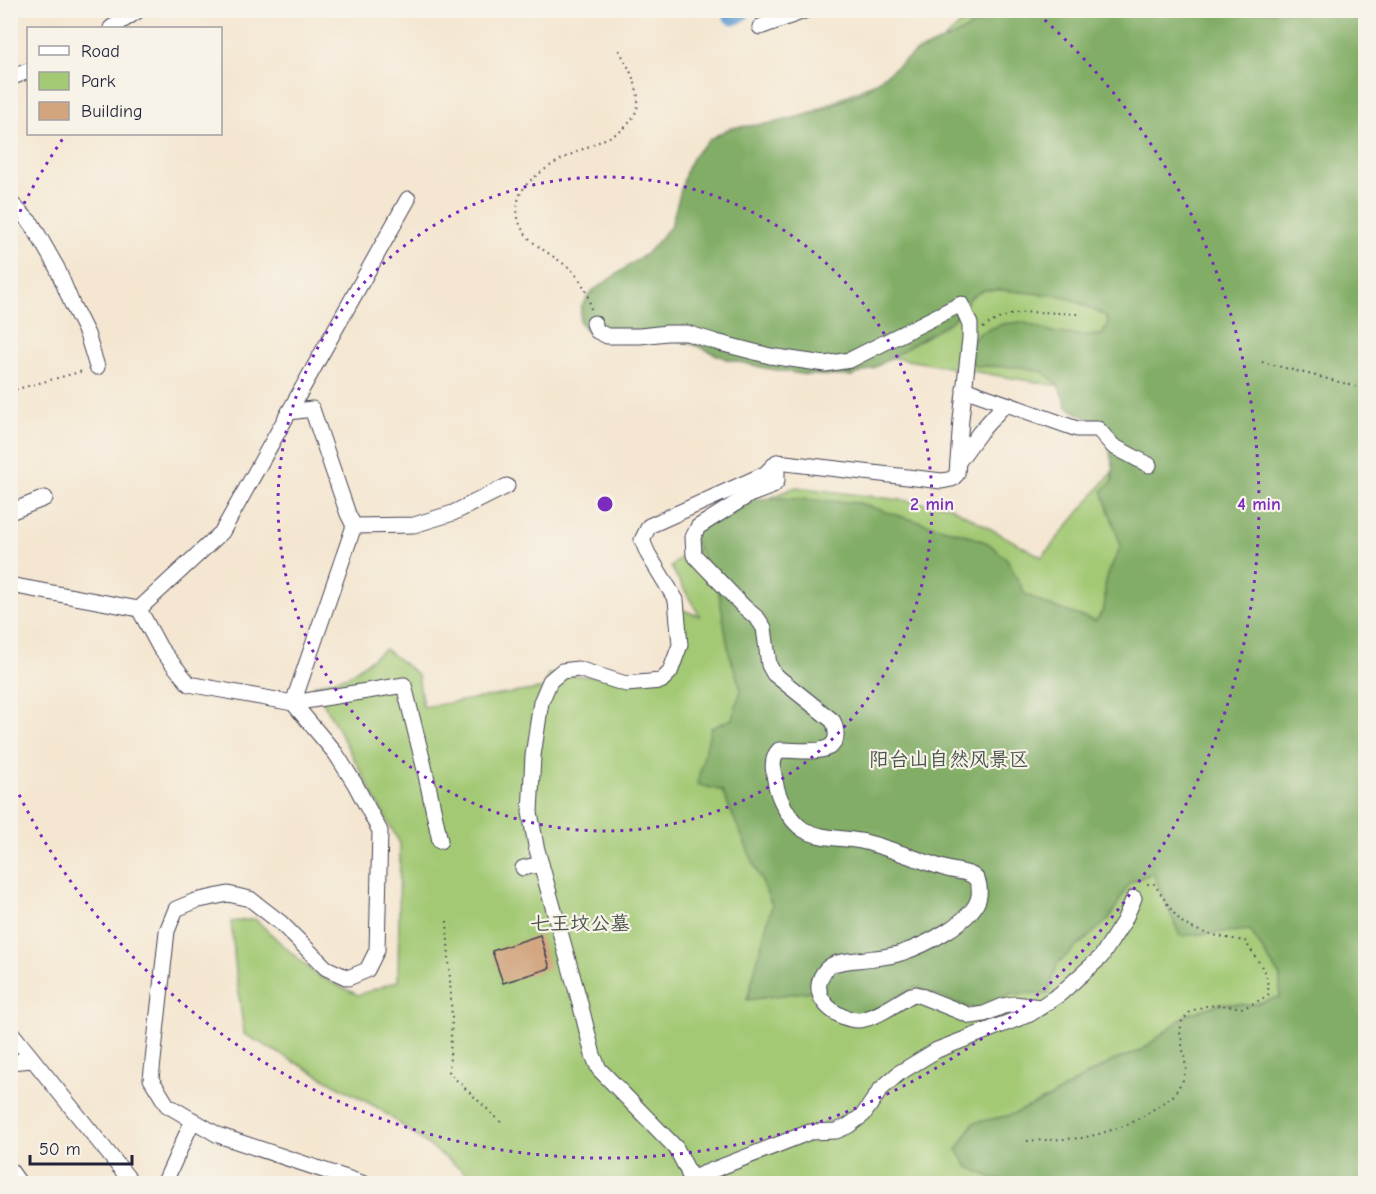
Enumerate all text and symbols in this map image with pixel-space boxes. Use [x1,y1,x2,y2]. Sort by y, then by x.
legend [27,27,222,135]
text: Road [81,41,120,62]
text: Park [81,71,116,92]
text: Building [81,101,143,122]
centre of rings [595,494,615,514]
text: 2 min [910,494,954,515]
text: 4 min [1237,494,1281,515]
park label: 阳台山自然风景区 [869,748,1029,771]
park label: 七王坟公墓 [530,912,630,935]
scale bar [30,1128,132,1166]
text: 50 m [39,1139,81,1160]

